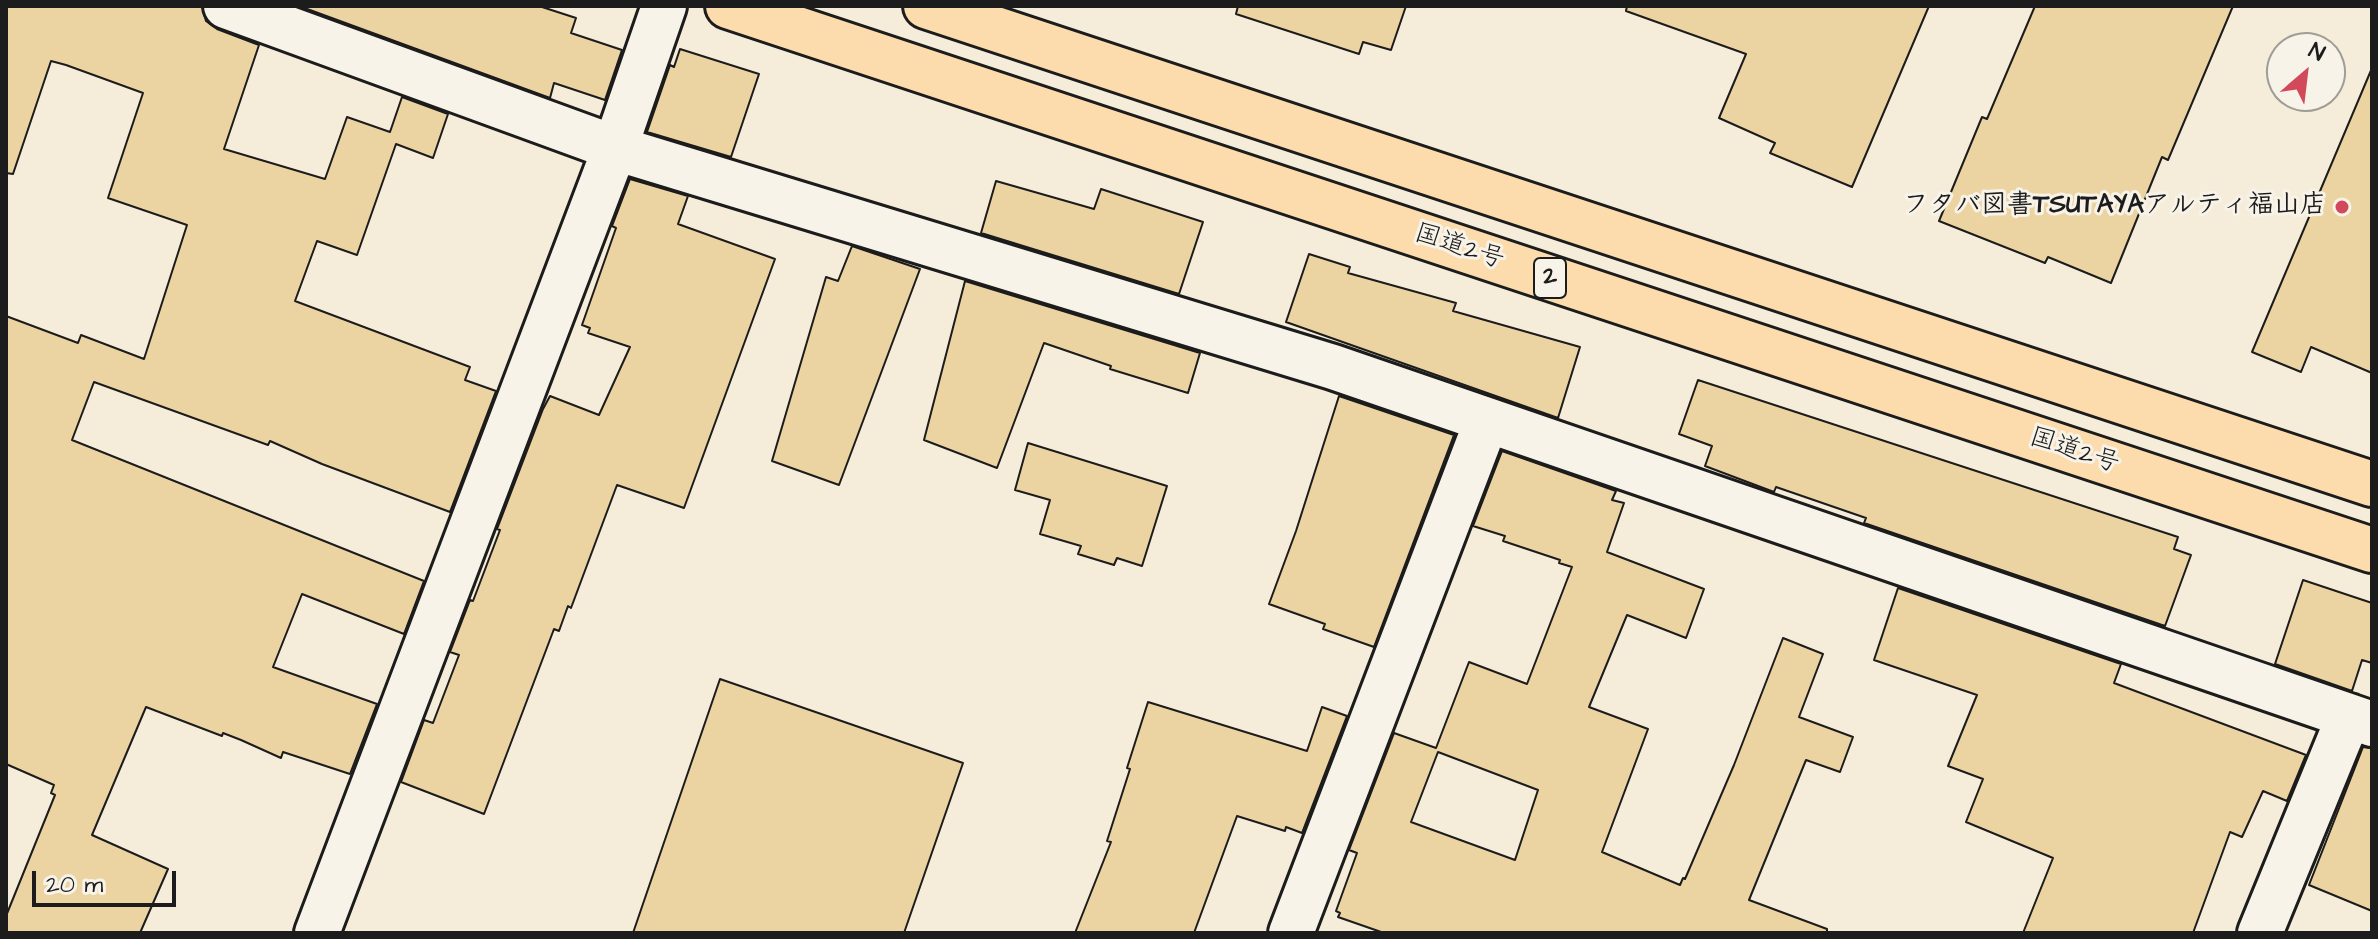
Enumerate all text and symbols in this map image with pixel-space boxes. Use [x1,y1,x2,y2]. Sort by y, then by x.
north arrow [2266,32,2346,112]
text: N [2303,35,2330,69]
place label: フタバ図書TSUTAYAアルティ福山店 [1903,191,2326,223]
marker: フタバ図書TSUTAYAアルティ福山店 [2333,198,2351,216]
street label: 国道2号 [1410,219,1508,277]
road number: 2 [1534,258,1566,298]
street label: 国道2号 [2025,423,2123,481]
scale bar [36,855,180,905]
text: 20 m [46,868,103,902]

